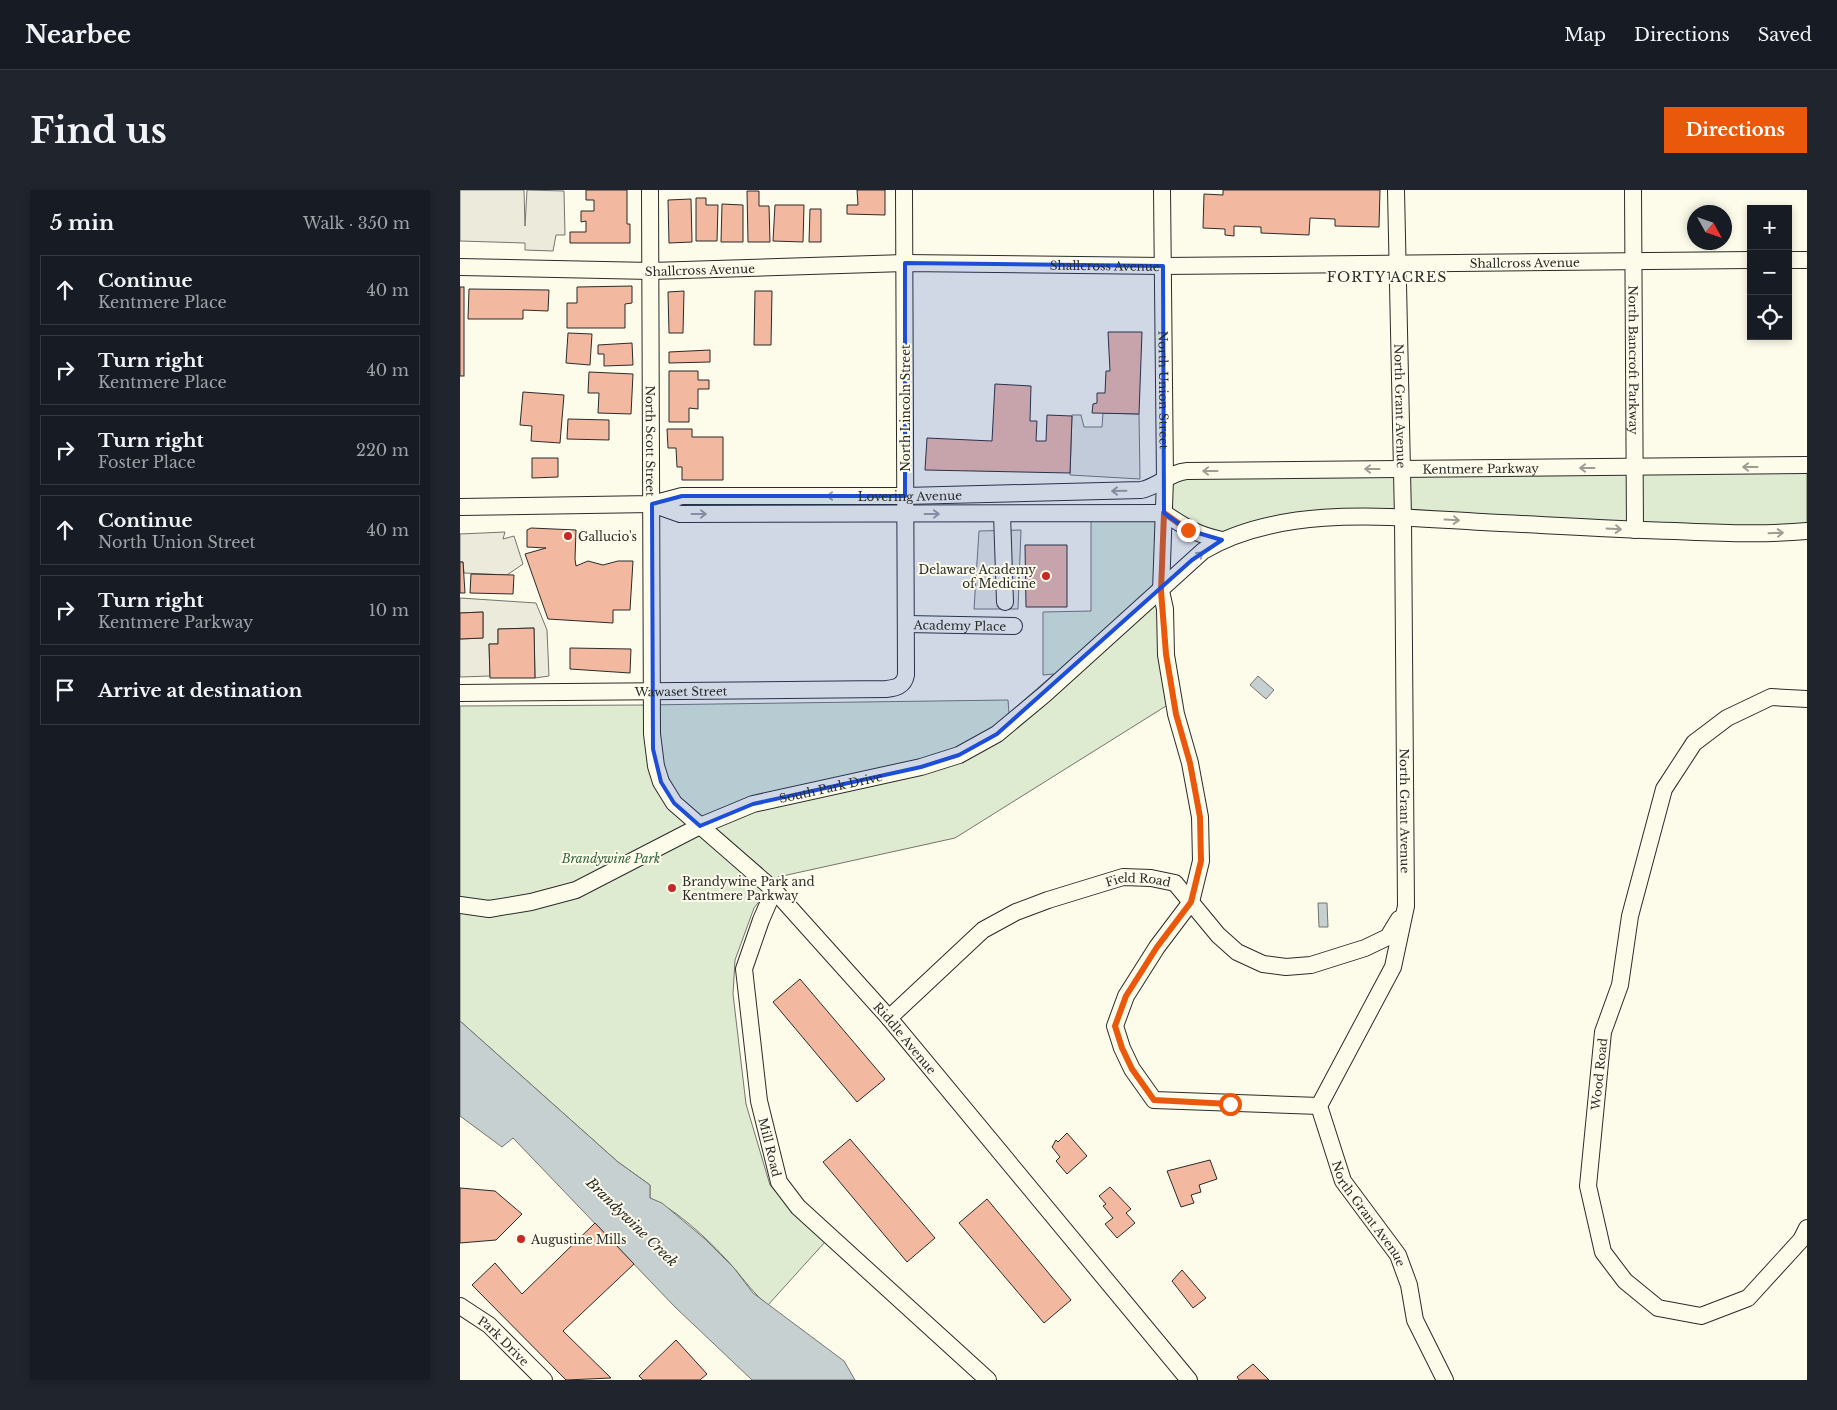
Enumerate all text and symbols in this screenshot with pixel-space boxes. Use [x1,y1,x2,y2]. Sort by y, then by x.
text: Nearbee [25,20,131,49]
text: Map [1564,24,1606,46]
text: Directions [1634,24,1730,46]
text: Saved [1758,24,1812,46]
button: Directions [1664,107,1807,153]
text: Find us [30,109,167,152]
north arrow [1687,205,1732,250]
map controls [1747,205,1792,340]
button: + [1747,205,1792,250]
text: 5 min [50,210,114,236]
text: Walk · 350 m [303,213,410,233]
button: − [1747,250,1792,295]
street label: Shallcross Avenue [1470,254,1580,270]
street label: Shallcross Avenue [1050,257,1160,273]
street label: Shallcross Avenue [645,260,755,279]
district label: FORTY ACRES [1327,268,1447,286]
text: Continue [98,269,193,292]
icon: ahead [51,276,79,304]
text: 40 m [366,280,409,300]
street label: North Bancroft Parkway [1626,285,1642,435]
text: Kentmere Place [98,292,227,312]
button: locate [1747,295,1792,340]
street label: North Union Street [1156,331,1172,450]
street label: North Grant Avenue [1392,343,1409,469]
street label: North Lincoln Street [898,344,913,472]
text: Turn right [98,349,204,372]
icon: right [51,356,79,384]
text: 40 m [366,360,409,380]
text: Kentmere Place [98,372,227,392]
street label: North Scott Street [643,385,659,497]
text: Turn right [98,429,204,452]
icon: right [51,436,79,464]
text: 220 m [356,440,409,460]
text: Foster Place [98,452,196,472]
street label: Kentmere Parkway [1422,460,1539,476]
one-way arrow [1742,462,1758,472]
one-way arrow [1579,463,1596,473]
one-way arrow [1364,464,1380,474]
one-way arrow [1202,466,1218,476]
one-way arrow [1112,486,1128,496]
street label: Lovering Avenue [858,487,962,504]
one-way arrow [827,491,843,501]
text: Continue [98,509,193,532]
one-way arrow [690,509,707,519]
one-way arrow [923,509,939,519]
icon: ahead [51,516,79,544]
one-way arrow [1443,516,1459,525]
route end [1177,519,1200,542]
text: 40 m [366,520,409,540]
one-way arrow [1606,524,1622,533]
place label: Gallucio's [578,529,637,544]
one-way arrow [1768,529,1784,538]
marker: Gallucio's [562,530,574,542]
text: North Union Street [98,532,256,552]
one-way arrow [1190,551,1203,563]
place label: Delaware Academy of Medicine [919,562,1036,591]
marker: Delaware Academy of Medicine [1040,570,1052,582]
text: Turn right [98,589,204,612]
icon: right [51,596,79,624]
text: 10 m [369,600,409,620]
text: Kentmere Parkway [98,612,253,632]
street label: Academy Place [912,617,1007,633]
icon: arrive [51,676,79,704]
text: Arrive at destination [98,679,302,702]
street label: Wawaset Street [634,683,728,699]
street label: North Grant Avenue [1397,749,1413,873]
street label: South Park Drive [778,768,884,806]
park label: Brandywine Park [561,851,660,866]
street label: Field Road [1103,870,1172,890]
place label: Brandywine Park and Kentmere Parkway [682,874,815,903]
marker: Brandywine Park and Kentmere Parkway [666,882,678,894]
street label: Riddle Avenue [871,999,940,1077]
street label: Wood Road [1588,1037,1610,1112]
route start [1219,1093,1242,1116]
street label: Mill Road [756,1116,785,1178]
street label: North Grant Avenue [1329,1159,1409,1268]
water label: Brandywine Creek [582,1173,682,1270]
place label: Augustine Mills [530,1232,626,1247]
marker: Augustine Mills [515,1233,527,1245]
street label: Park Drive [475,1312,533,1369]

